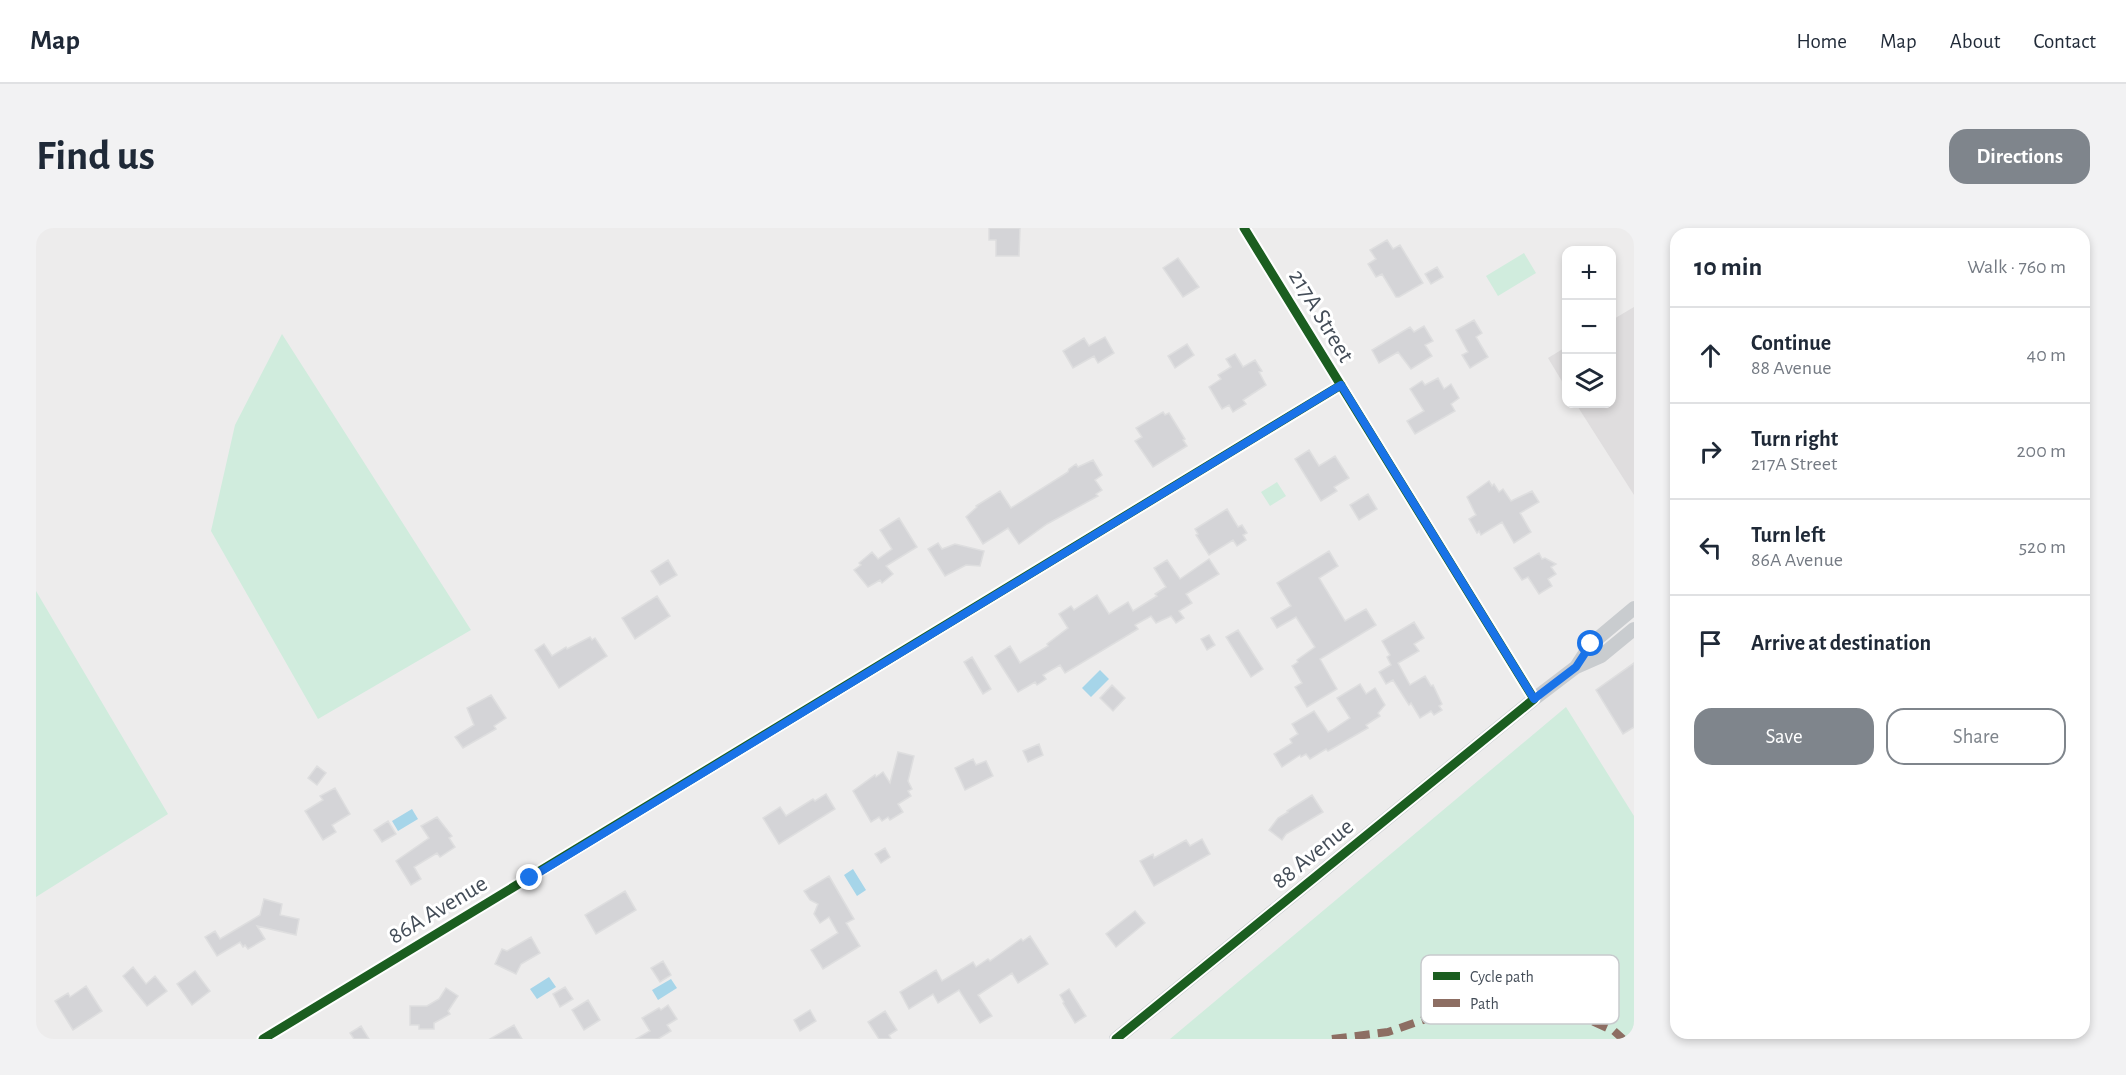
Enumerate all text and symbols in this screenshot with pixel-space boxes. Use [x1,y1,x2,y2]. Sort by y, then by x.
text: Map [30,27,80,55]
text: Home [1796,31,1847,52]
text: Map [1880,31,1917,52]
text: About [1950,31,2000,52]
text: Contact [2033,31,2096,52]
button: Directions [1949,129,2090,184]
text: Find us [36,135,155,177]
map controls [1562,246,1616,408]
button: + [1562,246,1616,300]
text: 10 min [1694,254,1762,280]
text: Walk · 760 m [1967,257,2066,277]
street label: 217A Street [1284,265,1358,367]
button: − [1562,300,1616,354]
text: Continue [1751,332,1831,354]
icon: ahead [1694,339,1727,372]
text: 40 m [2027,345,2066,365]
button: layers [1562,354,1616,408]
text: 88 Avenue [1751,358,1832,378]
text: Turn right [1751,428,1838,450]
icon: right [1694,435,1727,468]
text: 200 m [2016,441,2066,461]
text: 217A Street [1751,454,1837,474]
text: Turn left [1751,524,1825,546]
icon: left [1694,531,1727,564]
text: 520 m [2019,537,2066,557]
text: 86A Avenue [1751,550,1843,570]
icon: arrive [1694,627,1727,660]
route start [1577,630,1603,656]
text: Arrive at destination [1751,632,1931,654]
button: Save [1694,708,1874,765]
button: Share [1886,708,2066,765]
street label: 88 Avenue [1268,814,1358,894]
route end [516,864,542,890]
street label: 86A Avenue [384,871,492,949]
legend [1421,955,1619,1024]
text: Cycle path [1470,969,1534,986]
text: Path [1470,996,1499,1012]

